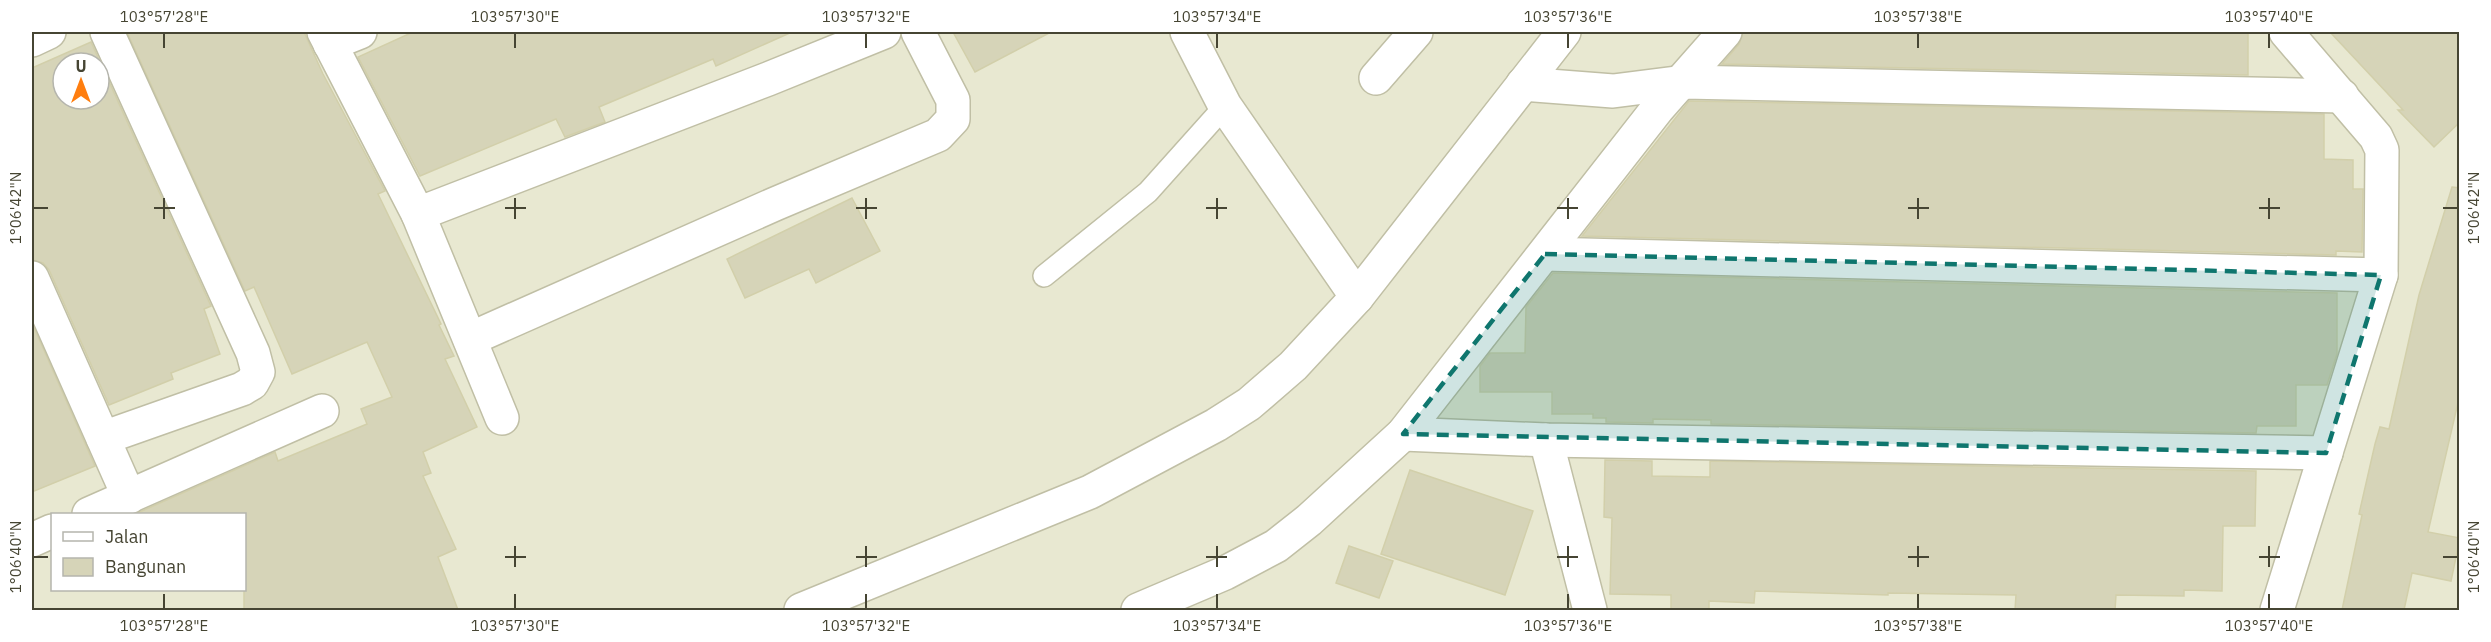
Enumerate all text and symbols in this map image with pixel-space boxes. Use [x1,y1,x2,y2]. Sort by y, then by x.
text: 103°57'28"E [120,7,208,26]
text: 103°57'30"E [471,7,559,26]
text: 103°57'32"E [822,7,910,26]
text: 103°57'34"E [1173,7,1261,26]
text: 103°57'36"E [1524,7,1612,26]
text: 103°57'38"E [1874,7,1962,26]
text: 103°57'40"E [2225,7,2313,26]
north arrow [51,51,111,111]
text: U [75,56,87,76]
text: 1°06'42"N [6,172,25,244]
text: 1°06'42"N [2464,172,2483,244]
legend [51,513,246,591]
text: 1°06'40"N [6,521,25,593]
text: 1°06'40"N [2464,521,2483,593]
text: Jalan [105,525,149,548]
text: Bangunan [105,555,186,578]
text: 103°57'28"E [120,616,208,635]
text: 103°57'30"E [471,616,559,635]
text: 103°57'32"E [822,616,910,635]
text: 103°57'34"E [1173,616,1261,635]
text: 103°57'36"E [1524,616,1612,635]
text: 103°57'38"E [1874,616,1962,635]
text: 103°57'40"E [2225,616,2313,635]

